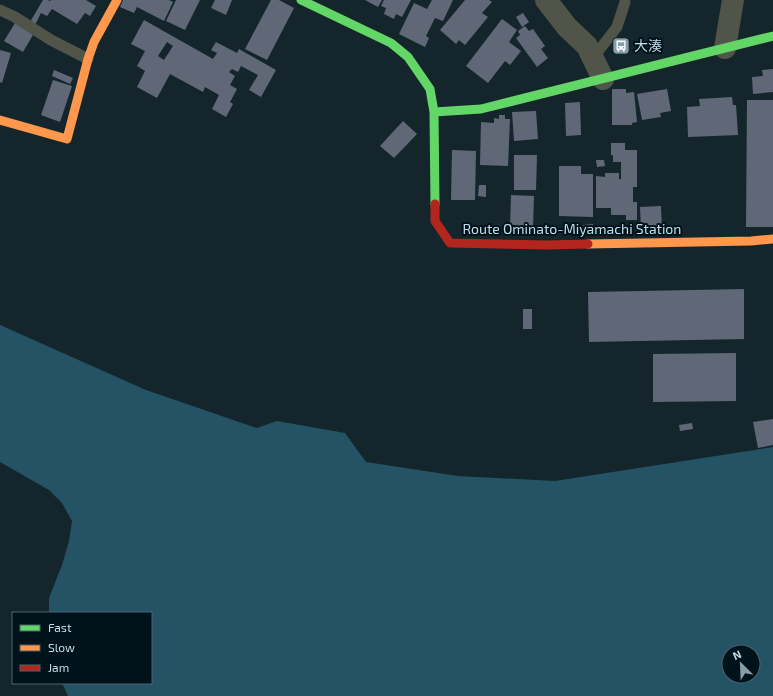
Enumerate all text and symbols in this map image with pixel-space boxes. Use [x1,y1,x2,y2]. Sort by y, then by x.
bus stop icon: 大湊 [611,36,631,56]
place label: 大湊 [634,37,662,54]
street label: Route Ominato-Miyamachi Station [463,220,681,237]
legend [12,612,152,684]
text: Fast [48,620,72,634]
text: Slow [48,640,75,654]
north arrow [721,644,761,684]
text: N [730,647,743,662]
text: Jam [48,660,69,674]

